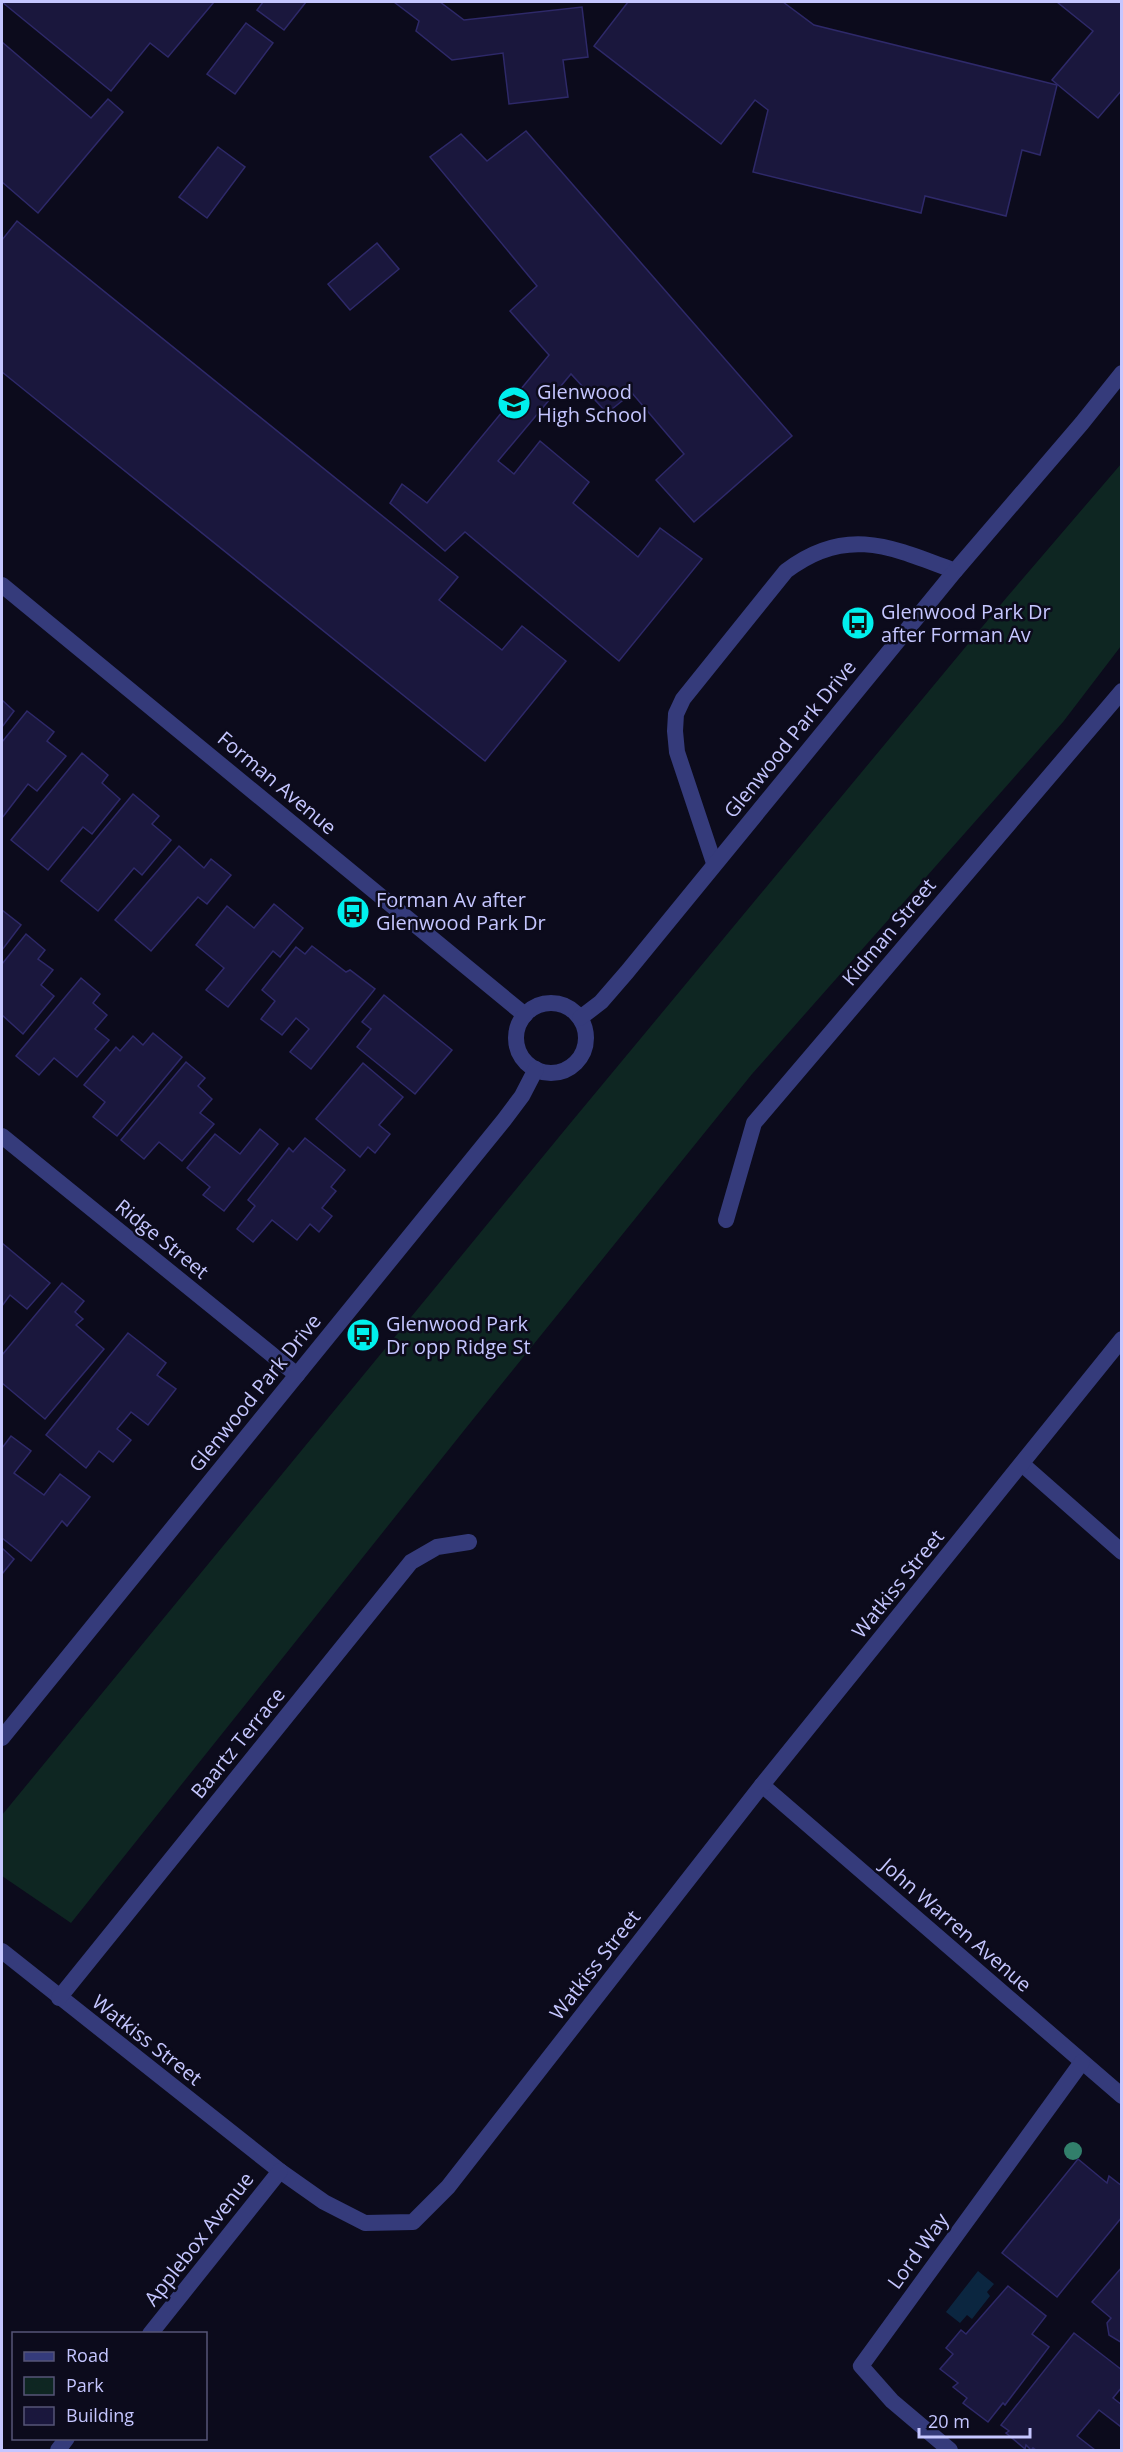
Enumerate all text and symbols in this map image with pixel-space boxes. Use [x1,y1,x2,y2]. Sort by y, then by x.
place label: Glenwood High School [537,378,647,428]
school or university icon: Glenwood High School [496,385,532,421]
place label: Glenwood Park Dr after Forman Av [881,598,1051,648]
bus stop icon: Glenwood Park Dr after Forman Av [840,605,876,641]
street label: Glenwood Park Drive [717,654,862,823]
street label: Forman Avenue [212,725,342,840]
street label: Kidman Street [836,872,942,991]
place label: Forman Av after Glenwood Park Dr [376,886,546,936]
bus stop icon: Forman Av after Glenwood Park Dr [335,894,371,930]
street label: Ridge Street [110,1193,215,1285]
street label: Glenwood Park Drive [182,1308,327,1477]
place label: Glenwood Park Dr opp Ridge St [386,1310,531,1360]
bus stop icon: Glenwood Park Dr opp Ridge St [345,1317,381,1353]
street label: Watkiss Street [845,1524,950,1644]
street label: Baartz Terrace [184,1682,291,1804]
street label: John Warren Avenue [874,1850,1037,1998]
street label: Watkiss Street [543,1904,646,2025]
street label: Watkiss Street [87,1988,208,2091]
street label: Applebox Avenue [138,2166,259,2311]
street label: Lord Way [881,2207,955,2294]
legend [12,2332,207,2440]
text: Road [66,2343,109,2367]
text: Park [66,2373,104,2397]
scale bar [919,2401,1030,2439]
text: Building [66,2403,134,2427]
text: 20 m [928,2409,970,2433]

